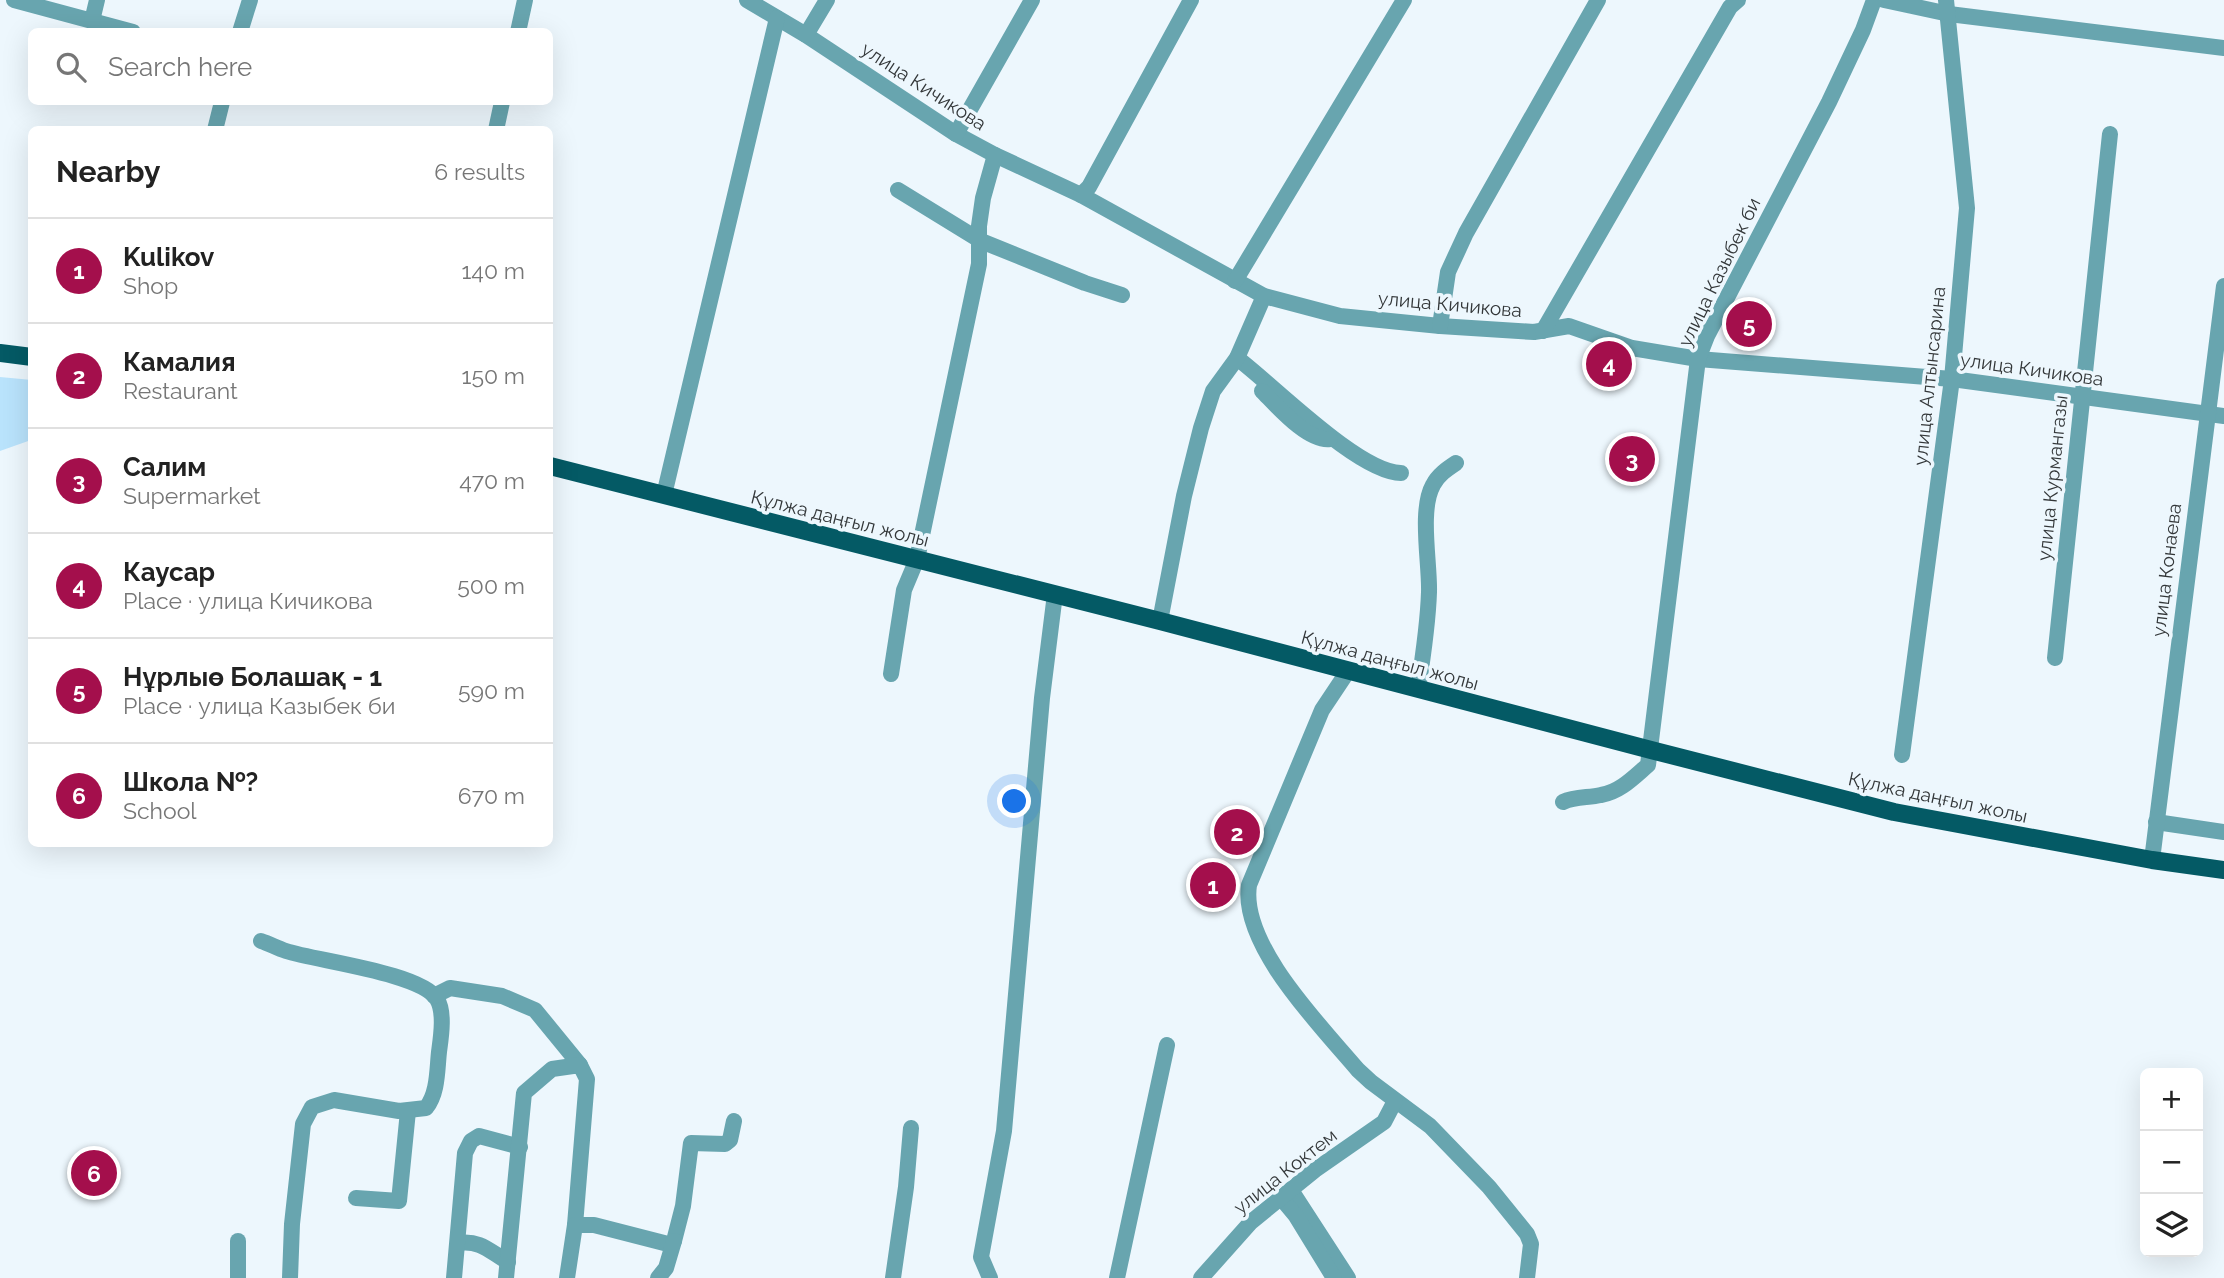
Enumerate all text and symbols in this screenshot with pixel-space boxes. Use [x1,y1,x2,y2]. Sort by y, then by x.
search box [28,28,553,105]
street label: улица Кичикова [858,38,990,134]
icon: search [52,48,90,86]
text: Search here [108,52,252,82]
text: Nearby [56,154,160,189]
text: 6 results [434,158,525,185]
street label: улица Казыбек би [1673,194,1765,350]
text: Kulikov [123,242,214,272]
text: 1 [73,257,85,284]
text: 140 m [462,257,525,284]
text: Shop [123,272,178,299]
street label: улица Алтынсарина [1909,285,1949,467]
street label: улица Кичикова [1377,287,1523,321]
pin: 5 [1726,298,1772,350]
pin: 4 [1586,338,1632,390]
text: Камалия [123,347,236,377]
street label: улица Кичикова [1959,348,2105,390]
text: 2 [73,362,85,389]
text: 150 m [462,362,525,389]
text: Restaurant [123,377,238,404]
street label: улица Курмангазы [2032,394,2072,562]
pin: 3 [1609,433,1655,485]
text: Салим [123,452,206,482]
text: 3 [73,467,85,494]
text: 470 m [459,467,525,494]
text: Supermarket [123,482,261,509]
street label: Құлжа даңғыл жолы [749,485,931,551]
street label: улица Конаева [2147,502,2185,638]
text: Каусар [123,557,215,587]
text: 4 [72,572,86,599]
text: 500 m [457,572,525,599]
text: Place · улица Кичикова [123,587,373,614]
street label: Құлжа даңғыл жолы [1299,626,1481,694]
text: Нұрлыө Болашақ - 1 [123,662,382,692]
text: 5 [73,677,85,704]
text: 590 m [458,677,525,704]
text: Place · улица Казыбек би [123,692,395,719]
text: Школа №? [123,767,258,797]
street label: Құлжа даңғыл жолы [1846,767,2030,827]
text: 6 [72,782,86,809]
text: 670 m [458,782,525,809]
your location [997,784,1031,818]
text: School [123,797,197,824]
pin: 2 [1214,806,1260,858]
pin: 1 [1190,859,1236,911]
map controls [2140,1068,2203,1257]
button: + [2140,1068,2203,1131]
street label: улица Коктем [1229,1124,1341,1218]
button: − [2140,1131,2203,1194]
pin: 6 [71,1147,117,1199]
button: layers [2140,1194,2203,1257]

